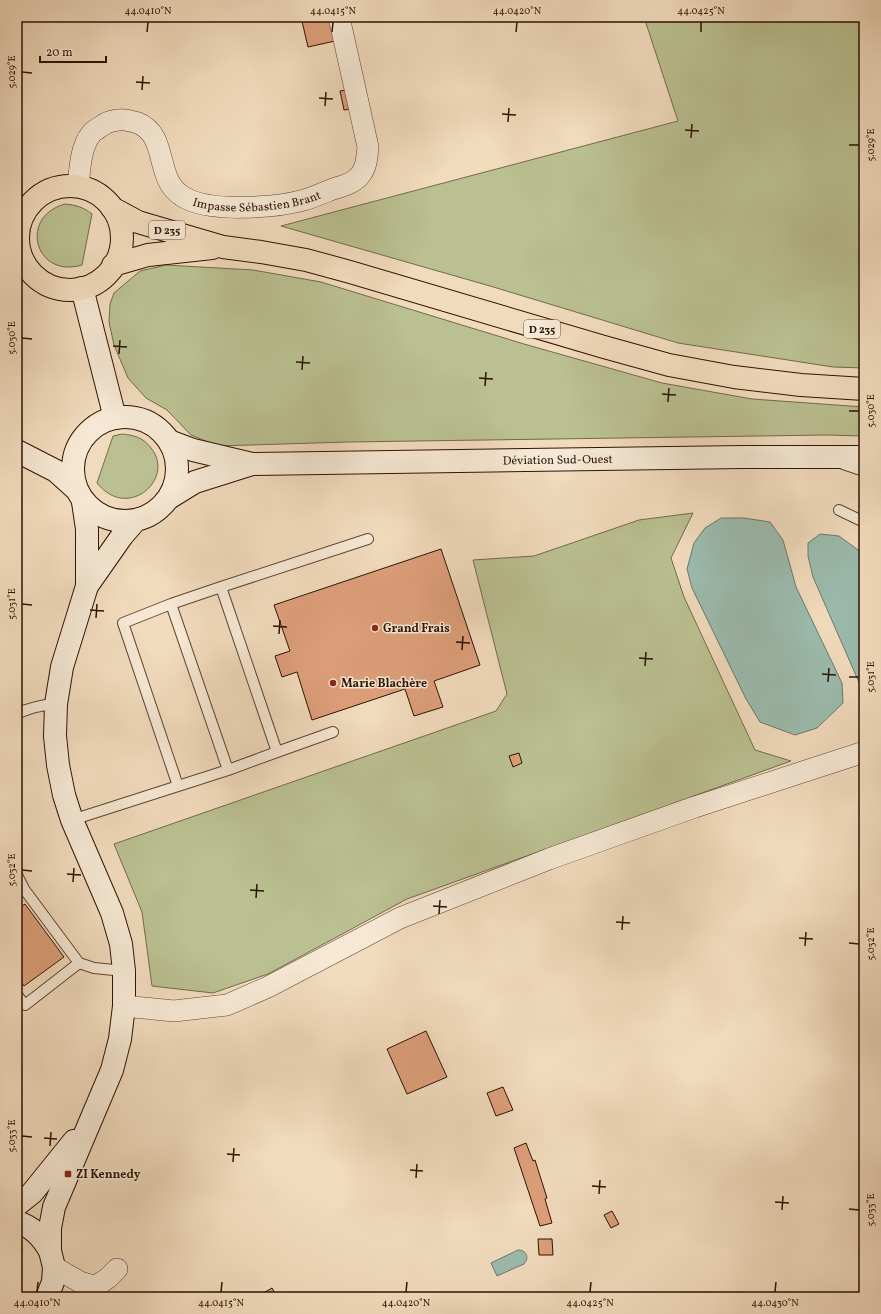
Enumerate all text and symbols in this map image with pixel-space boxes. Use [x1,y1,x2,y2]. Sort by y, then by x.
text: 44.0410°N [125,4,172,18]
text: 44.0415°N [310,4,357,18]
text: 44.0420°N [493,4,542,18]
text: 44.0425°N [677,4,725,18]
scale bar [40,38,106,64]
text: 20 m [46,45,73,61]
text: 5.029°E [5,55,19,89]
text: 5.029°E [864,128,878,162]
street label: Impasse Sébastien Brant [190,188,324,216]
road number: D 235 [149,221,185,239]
road number: D 235 [524,320,560,338]
text: 5.030°E [5,321,19,355]
text: 5.030°E [864,394,878,428]
street label: Déviation Sud-Ouest [503,452,613,469]
text: 5.031°E [5,588,19,620]
place label: Grand Frais [383,621,450,637]
marker: Grand Frais [370,623,380,633]
text: 5.031°E [864,661,878,693]
place label: Marie Blachère [341,676,427,692]
marker: Marie Blachère [328,678,338,688]
text: 5.032°E [5,854,19,886]
text: 5.032°E [864,928,878,960]
text: 5.033°E [5,1120,19,1152]
place label: ZI Kennedy [76,1167,141,1183]
marker: ZI Kennedy [63,1169,73,1179]
text: 5.033°E [864,1194,878,1226]
text: 44.0410°N [14,1296,61,1310]
text: 44.0415°N [198,1296,245,1310]
text: 44.0420°N [382,1296,431,1310]
text: 44.0425°N [566,1296,614,1310]
text: 44.0430°N [751,1296,799,1310]

